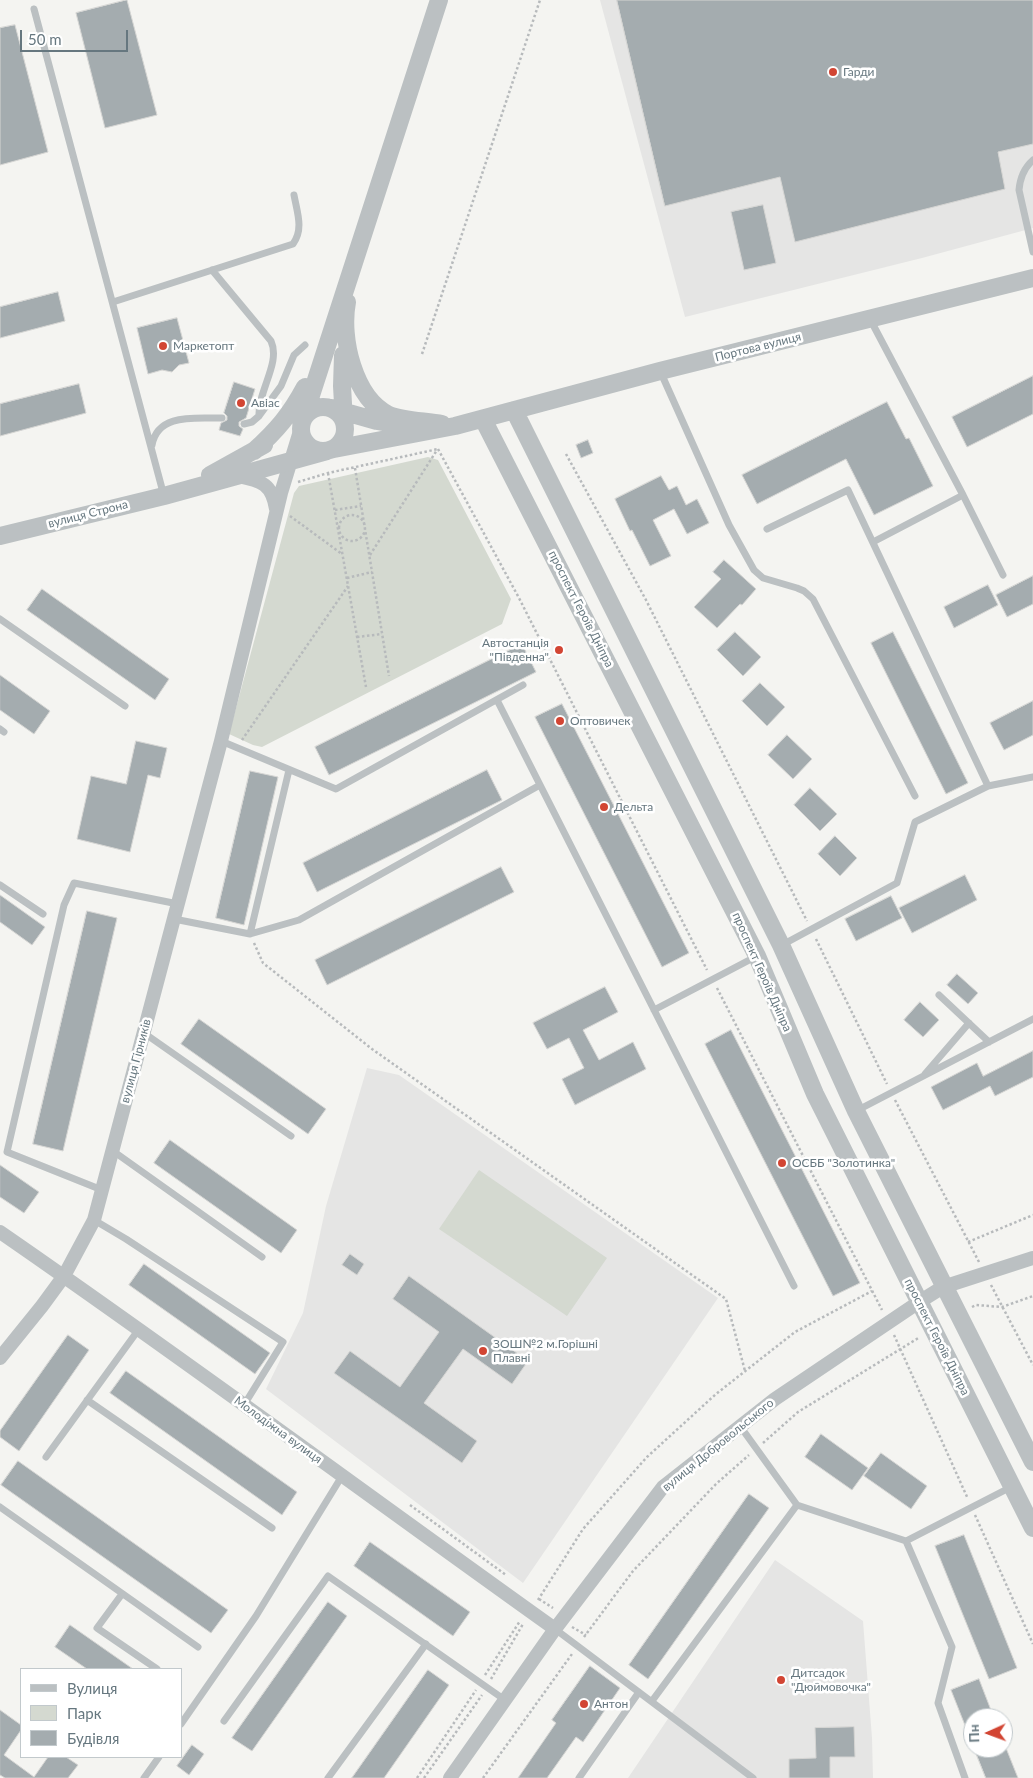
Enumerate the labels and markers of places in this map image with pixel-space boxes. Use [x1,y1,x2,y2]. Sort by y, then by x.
place label: Гарди [843,65,874,79]
marker: Гарди [827,66,839,78]
place label: Маркетопт [173,339,234,353]
marker: Маркетопт [157,340,169,352]
place label: Авіас [251,396,280,410]
marker: Авіас [235,397,247,409]
place label: Автостанція "Південна" [482,636,549,664]
marker: Автостанція "Південна" [553,644,565,656]
place label: Оптовичек [570,714,630,728]
marker: Оптовичек [554,715,566,727]
place label: Дельта [614,800,653,814]
marker: Дельта [598,801,610,813]
place label: ОСББ "Золотинка" [792,1156,895,1170]
marker: ОСББ "Золотинка" [776,1157,788,1169]
place label: ЗОШ№2 м.Горішні Плавні [493,1337,598,1365]
marker: ЗОШ№2 м.Горішні Плавні [477,1345,489,1357]
place label: Дитсадок "Дюймовочка" [791,1666,871,1694]
marker: Дитсадок "Дюймовочка" [775,1674,787,1686]
place label: Антон [594,1697,628,1711]
marker: Антон [578,1698,590,1710]

